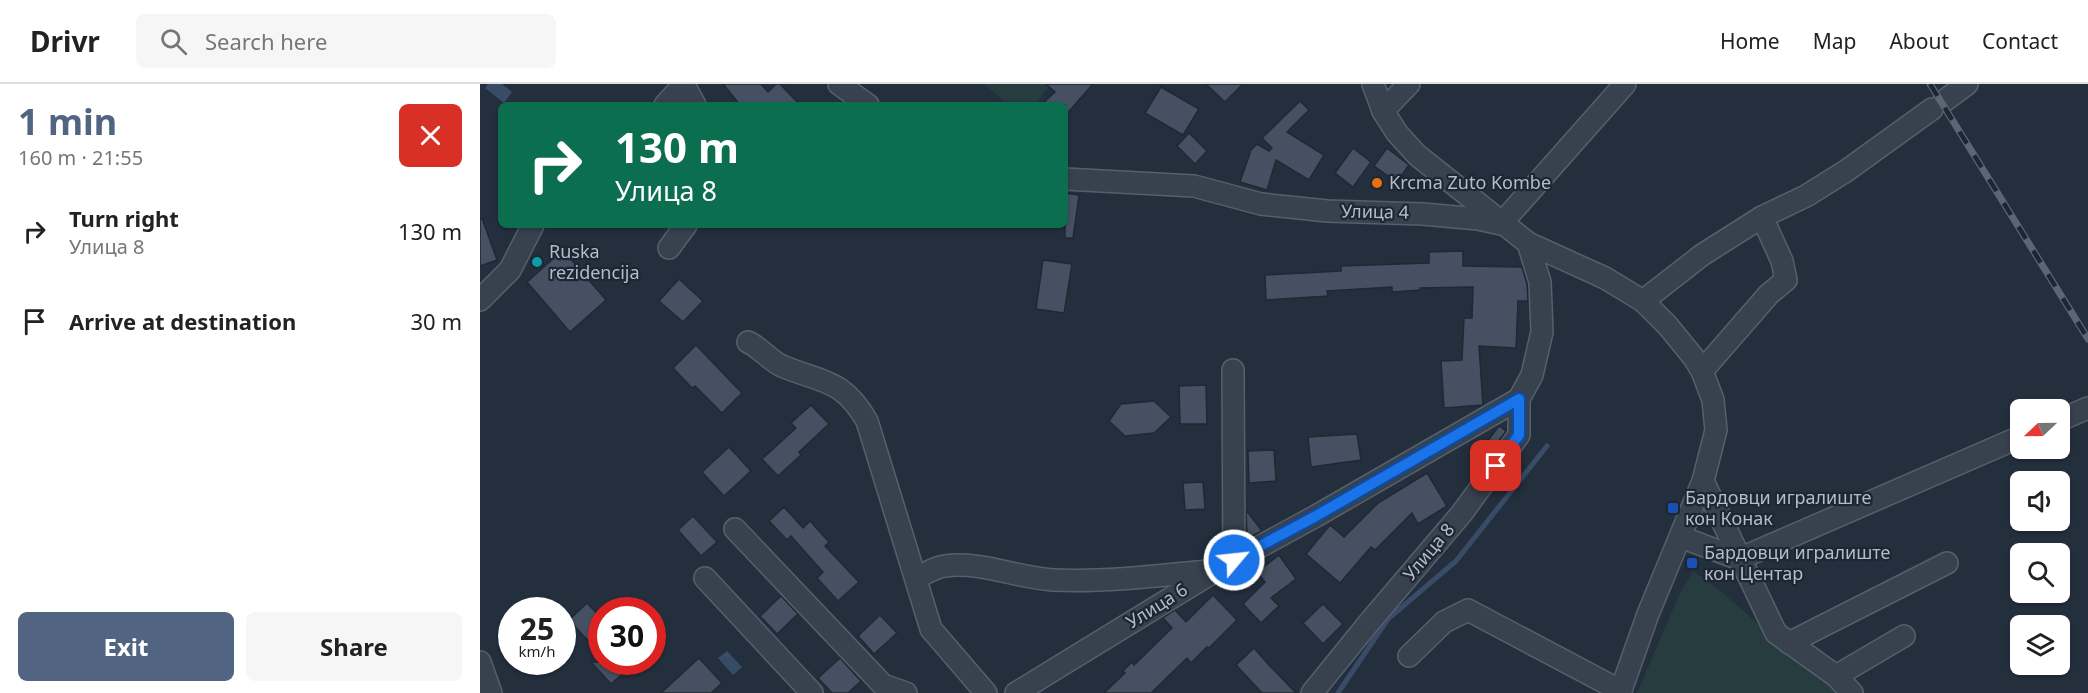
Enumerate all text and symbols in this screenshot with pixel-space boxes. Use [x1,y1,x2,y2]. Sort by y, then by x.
search box [136,14,556,68]
text: Drivr [30,22,100,60]
icon: search [157,25,190,58]
text: Search here [205,26,327,56]
text: Home [1720,27,1780,55]
text: Map [1813,27,1856,55]
text: About [1889,27,1949,55]
text: Contact [1982,27,2058,55]
text: 1 min [18,97,117,146]
button: close [399,104,462,167]
text: 130 m [615,118,739,175]
icon: right [516,126,594,204]
text: 160 m · 21:55 [18,144,143,171]
place label: Krcma Zuto Kombe [1389,170,1551,194]
text: Улица 8 [615,172,717,209]
marker: Krcma Zuto Kombe [1370,176,1384,190]
street label: Улица 4 [1341,198,1409,224]
text: Turn right [69,203,179,233]
icon: right [18,215,51,248]
text: 130 m [398,216,462,246]
text: Улица 8 [69,233,144,260]
place label: Ruska rezidencija [549,239,640,284]
marker: Ruska rezidencija [530,255,544,269]
icon: arrive [18,305,51,338]
text: Arrive at destination [69,306,296,336]
text: 30 m [411,306,462,336]
north arrow [2010,399,2070,459]
map controls [2010,399,2070,675]
pin [1470,440,1521,491]
icon: arrive [1479,449,1512,482]
button: sound [2010,471,2070,531]
place label: Бардовци игралиште кон Конак [1685,485,1872,530]
marker: Бардовци игралиште кон Конак [1666,501,1680,515]
street label: Улица 8 [1397,518,1459,585]
position arrow [1202,528,1266,592]
place label: Бардовци игралиште кон Центар [1704,540,1891,585]
button: search [2010,543,2070,603]
marker: Бардовци игралиште кон Центар [1685,556,1699,570]
street label: Улица 6 [1121,577,1192,633]
speed limit sign: 30 [588,597,666,675]
text: 25 [520,608,554,649]
button: Exit [18,612,234,681]
button: Share [246,612,462,681]
button: layers [2010,615,2070,675]
text: km/h [519,641,555,661]

